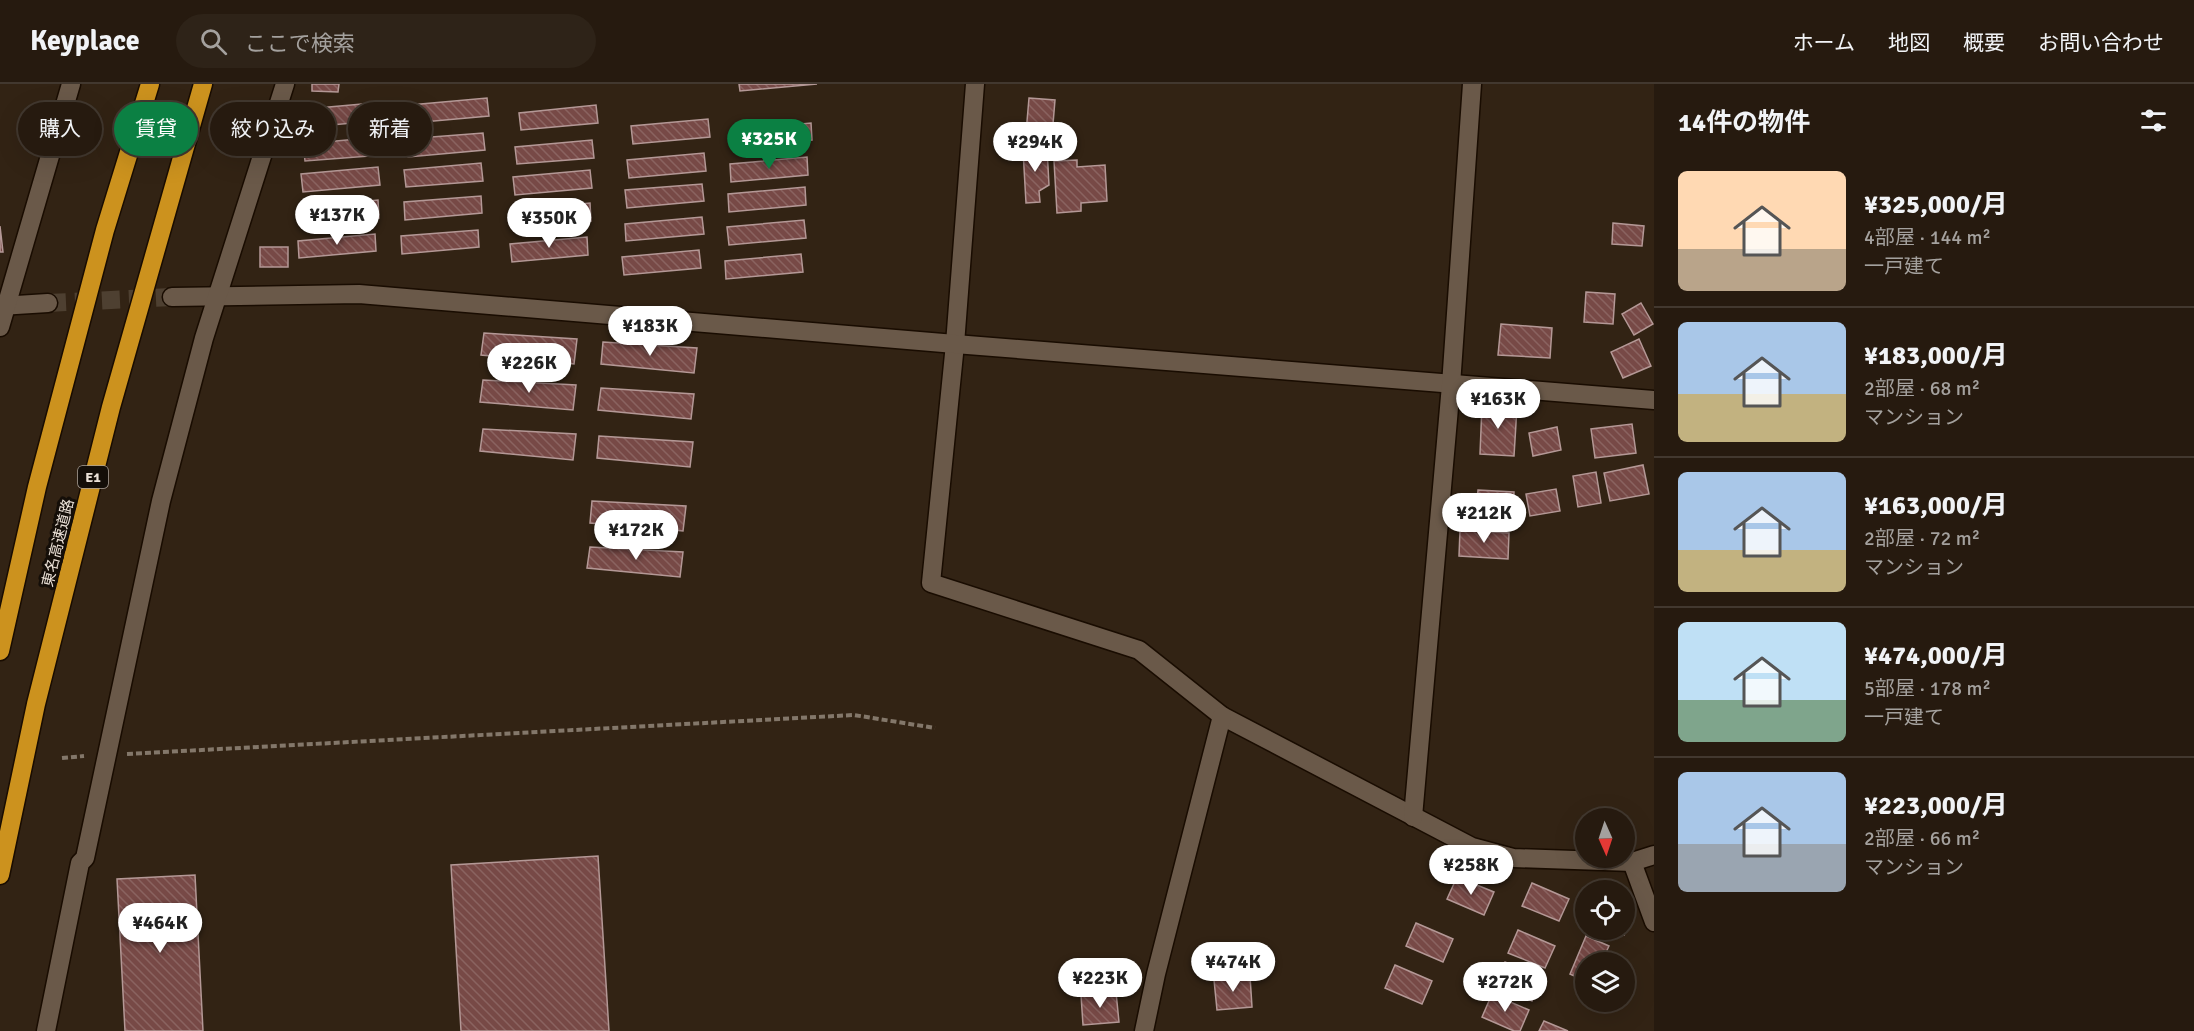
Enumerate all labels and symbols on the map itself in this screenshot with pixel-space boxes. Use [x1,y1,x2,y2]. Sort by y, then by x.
pin: ¥325K [727,119,811,170]
pin: ¥294K [993,122,1077,173]
pin: ¥137K [295,195,379,246]
pin: ¥350K [507,198,591,249]
pin: ¥183K [608,306,692,357]
pin: ¥226K [487,343,571,394]
pin: ¥163K [1456,379,1540,430]
road number: E1 [78,466,108,488]
pin: ¥212K [1442,493,1526,544]
street label: 東名高速道路 [38,497,78,589]
pin: ¥172K [594,510,678,561]
north arrow [1575,808,1635,868]
pin: ¥258K [1429,845,1513,896]
pin: ¥464K [118,903,202,954]
pin: ¥474K [1191,942,1275,993]
pin: ¥223K [1058,958,1142,1009]
pin: ¥272K [1463,962,1547,1013]

